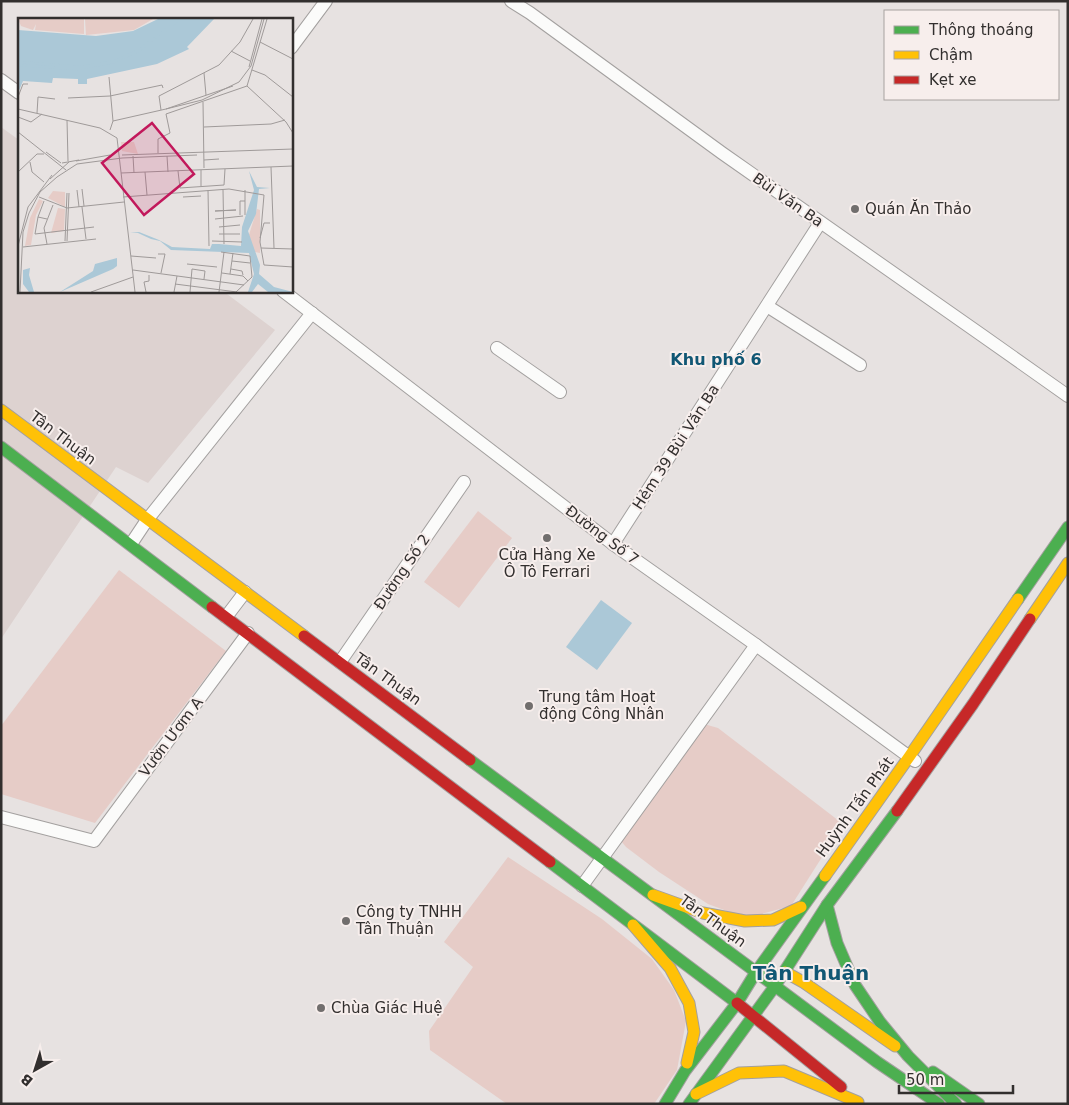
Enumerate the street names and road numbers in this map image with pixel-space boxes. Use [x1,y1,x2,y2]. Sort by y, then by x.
street label: Bùi Văn Ba [749,169,827,231]
street label: Hẻm 39 Bùi Văn Ba [629,381,723,513]
street label: Tân Thuận [26,407,99,469]
street label: Đường Số 7 [562,502,642,568]
street label: Đường Số 2 [370,531,434,613]
street label: Tân Thuận [350,648,425,709]
street label: Vườn Ươm A [135,693,207,780]
street label: Huỳnh Tấn Phát [813,753,898,861]
street label: Tân Thuận [675,890,750,951]

